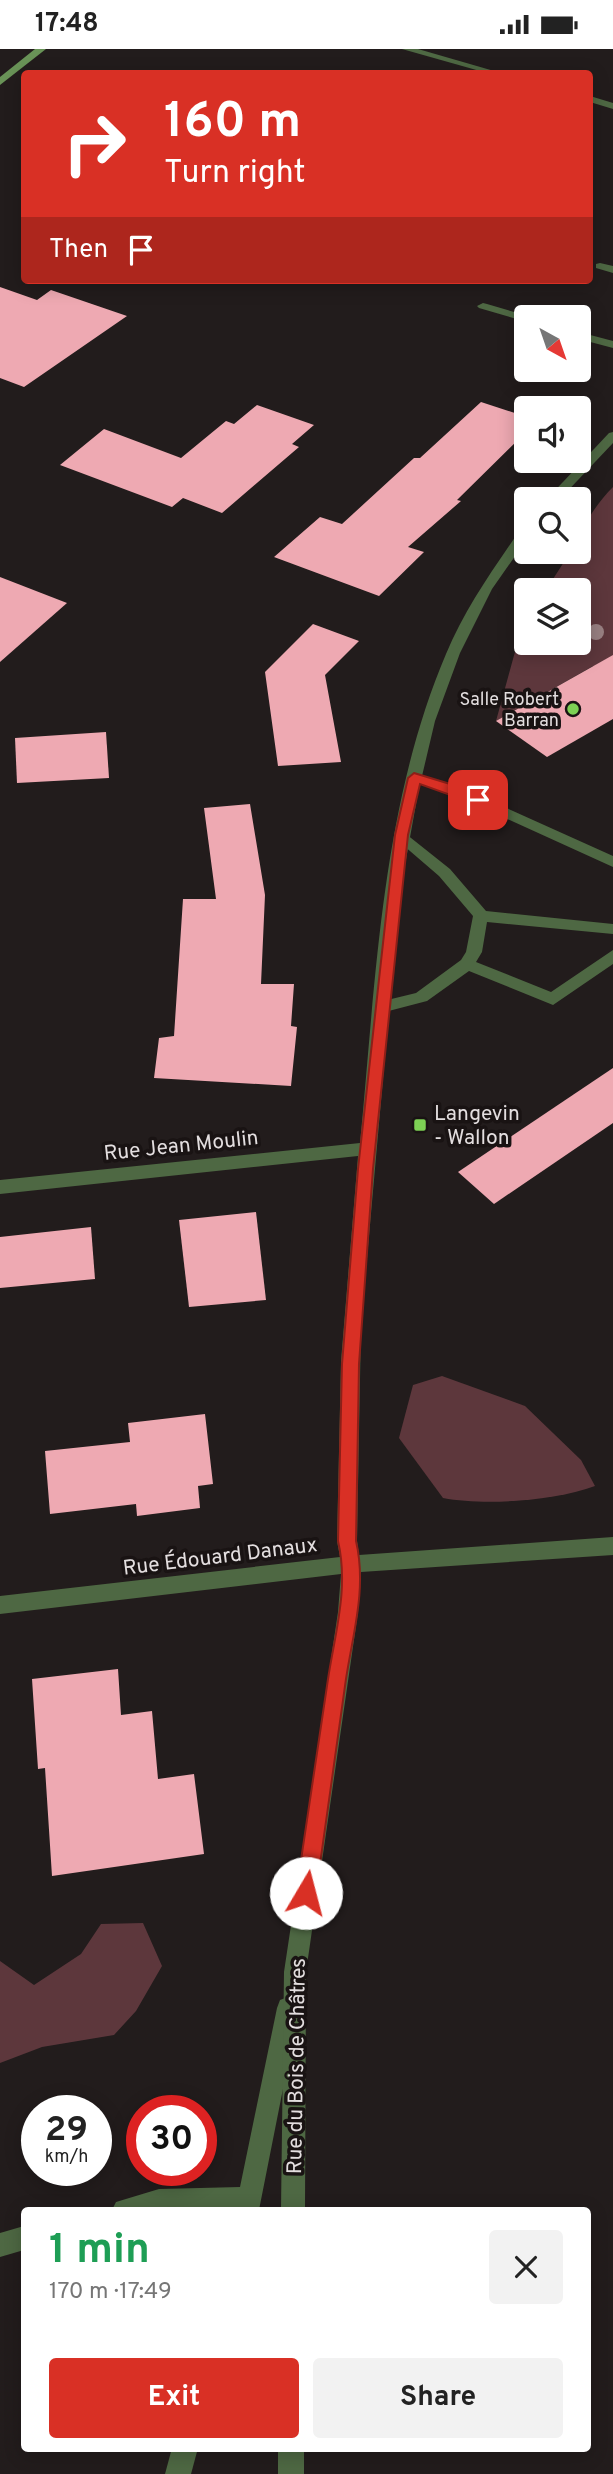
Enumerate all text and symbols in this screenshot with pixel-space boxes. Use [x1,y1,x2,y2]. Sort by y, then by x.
text: 17:48 [35,8,99,41]
text: 160 m [164,93,301,155]
icon: right [49,98,140,189]
text: Turn right [164,154,306,194]
icon: arrive [122,231,160,269]
text: Then [49,234,108,267]
north arrow [514,305,592,381]
map controls [514,305,591,655]
button: sound [514,396,591,473]
button: search [514,487,591,564]
button: layers [514,578,591,655]
place label: Salle Robert Barran [459,689,559,733]
marker: Salle Robert Barran [565,701,581,717]
pin [448,770,508,830]
icon: arrive [459,781,497,819]
place label: Langevin - Wallon [434,1101,520,1152]
marker: Langevin - Wallon [412,1117,428,1133]
street label: Rue Jean Moulin [102,1125,260,1168]
street label: Rue Édouard Danaux [121,1531,319,1583]
position arrow [269,1856,343,1930]
street label: Rue du Bois de Châtres [282,1958,313,2174]
speed limit sign: 30 [126,2095,217,2186]
text: 29 [45,2109,88,2153]
text: km/h [45,2146,88,2169]
text: 1 min [49,2225,150,2278]
button: close [489,2230,563,2304]
text: 170 m · 17:49 [49,2278,172,2307]
button: Exit [49,2358,299,2438]
button: Share [313,2358,563,2438]

